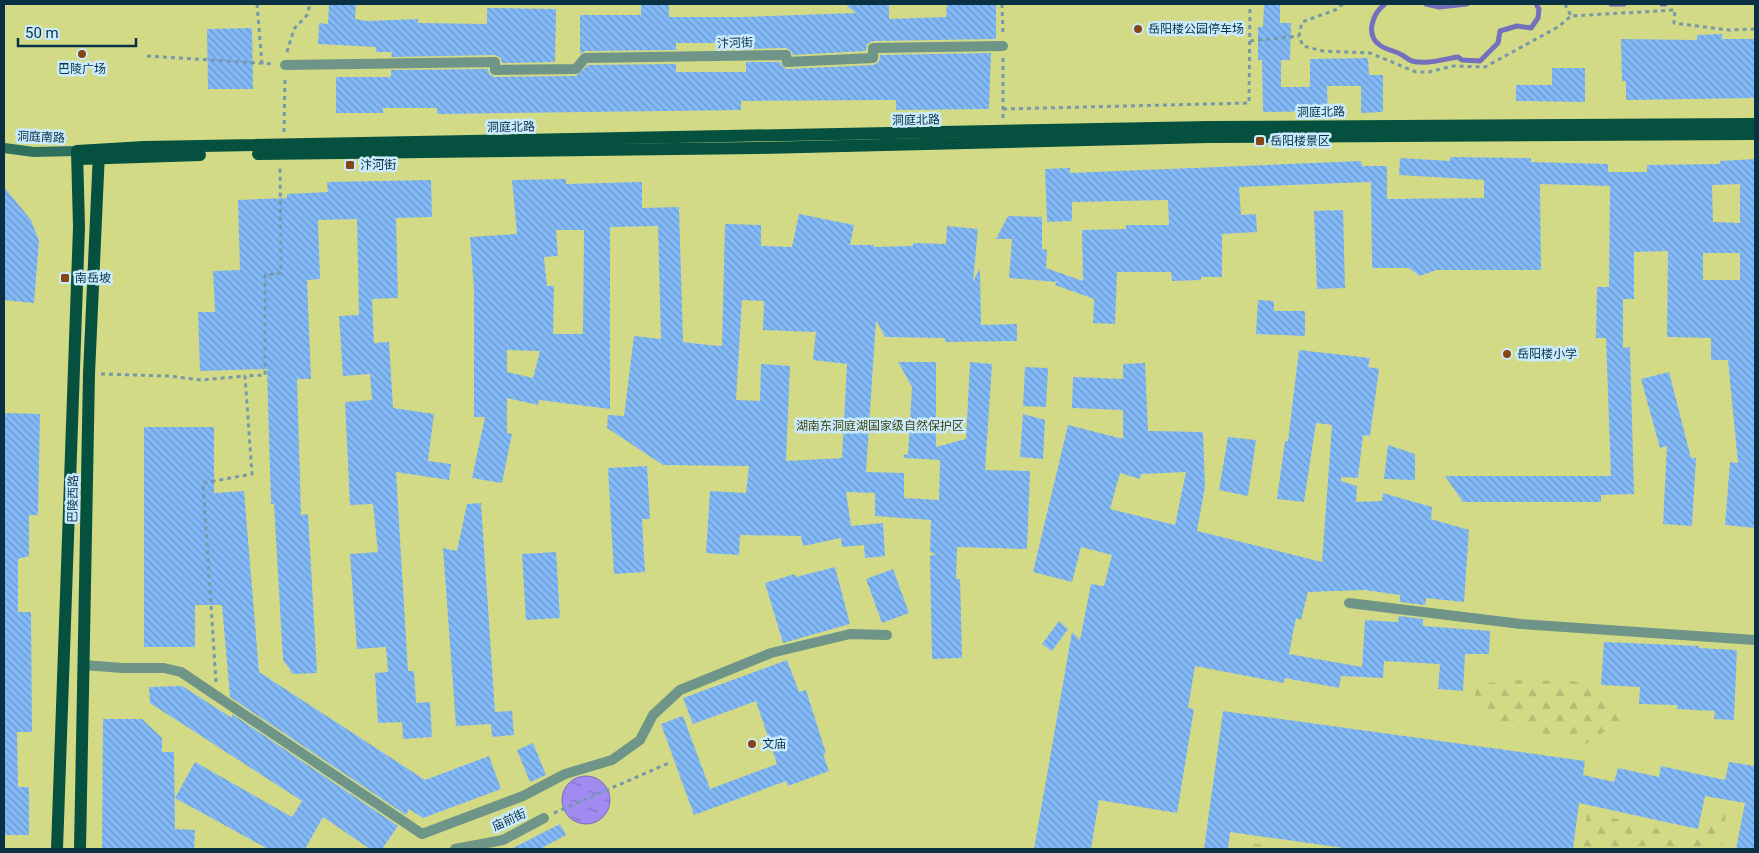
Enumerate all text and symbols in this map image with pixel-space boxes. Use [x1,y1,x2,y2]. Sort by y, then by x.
scale bar [18,15,135,47]
place label: 岳阳楼公园停车场 [1148,22,1244,36]
marker: 岳阳楼公园停车场 [1132,23,1144,35]
text: 50 m [25,24,59,42]
street label: 汴河街 [717,35,753,51]
marker: 巴陵广场 [76,48,88,60]
place label: 巴陵广场 [58,62,106,76]
street label: 洞庭北路 [1297,105,1345,119]
street label: 洞庭北路 [892,113,940,127]
street label: 洞庭北路 [487,120,535,134]
street label: 洞庭南路 [17,129,65,145]
place label: 岳阳楼景区 [1270,134,1330,148]
marker: 岳阳楼景区 [1254,135,1266,147]
place label: 汴河街 [360,158,396,172]
marker: 汴河街 [344,159,356,171]
place label: 南岳坡 [75,271,111,285]
marker: 南岳坡 [59,272,71,284]
place label: 岳阳楼小学 [1517,347,1577,361]
marker: 岳阳楼小学 [1501,348,1513,360]
park label: 湖南东洞庭湖国家级自然保护区 [796,419,964,433]
street label: 巴陵西路 [66,475,80,523]
place label: 文庙 [762,737,786,751]
marker: 文庙 [746,738,758,750]
street label: 庙前街 [490,806,528,834]

